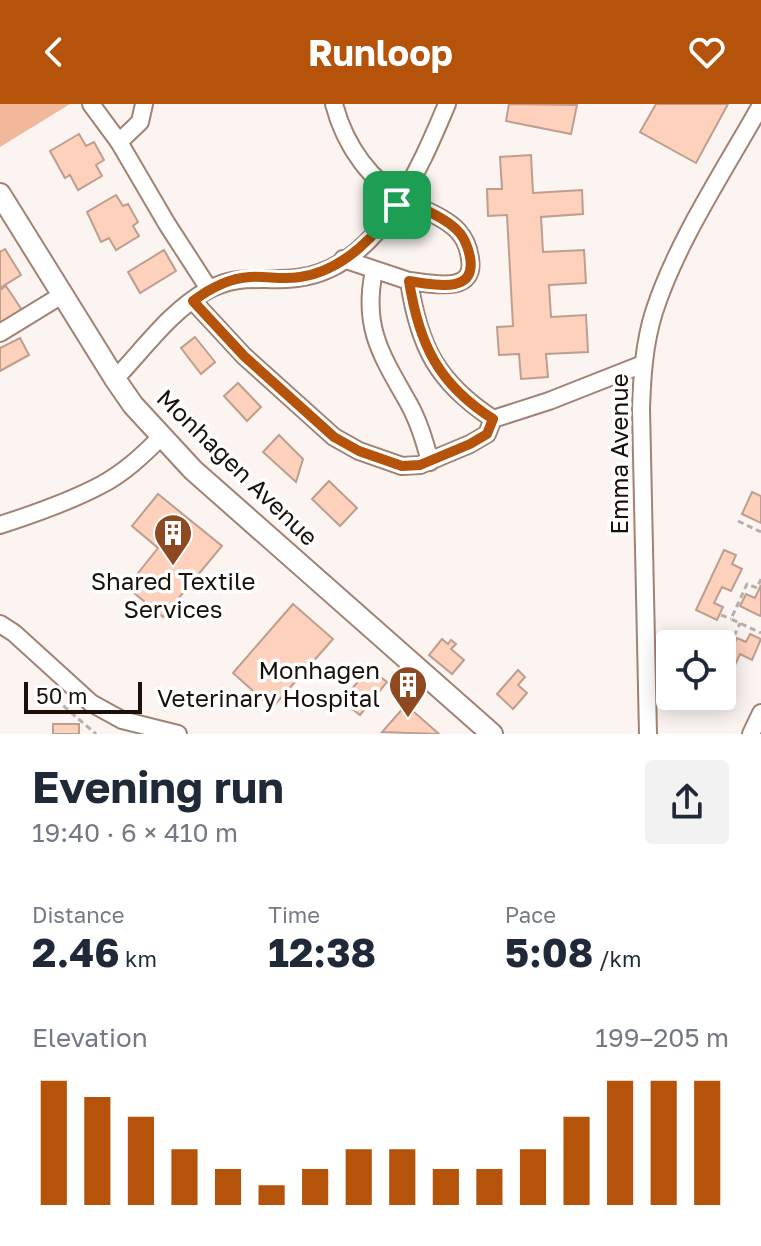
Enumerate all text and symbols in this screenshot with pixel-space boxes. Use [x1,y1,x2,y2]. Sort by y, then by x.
icon: back [32,30,76,74]
icon: heart [685,30,729,74]
text: Runloop [308,31,453,74]
pin [363,171,431,239]
icon: arrive [375,183,419,227]
street label: Emma Avenue [604,373,633,535]
street label: Monhagen Avenue [152,383,324,551]
building icon: Shared Textile Services [152,512,194,567]
place label: Shared Textile Services [91,566,255,623]
map controls [656,630,736,710]
button: locate [656,630,736,710]
place label: Monhagen Veterinary Hospital [157,655,380,712]
building icon: Monhagen Veterinary Hospital [387,664,429,719]
scale bar [24,678,142,714]
text: 50 m [36,682,87,709]
text: Evening run [32,760,284,813]
button: share [645,760,729,844]
text: 19:40 · 6 × 410 m [32,817,238,848]
text: Distance [32,901,124,928]
text: Time [268,901,320,928]
text: Pace [505,901,556,928]
text: 2.46 [32,928,120,976]
text: 12:38 [268,928,376,976]
text: 5:08 [505,928,593,976]
text: km [120,945,157,972]
text: /km [593,945,641,972]
text: Elevation [32,1022,148,1053]
text: 199–205 m [595,1022,729,1053]

